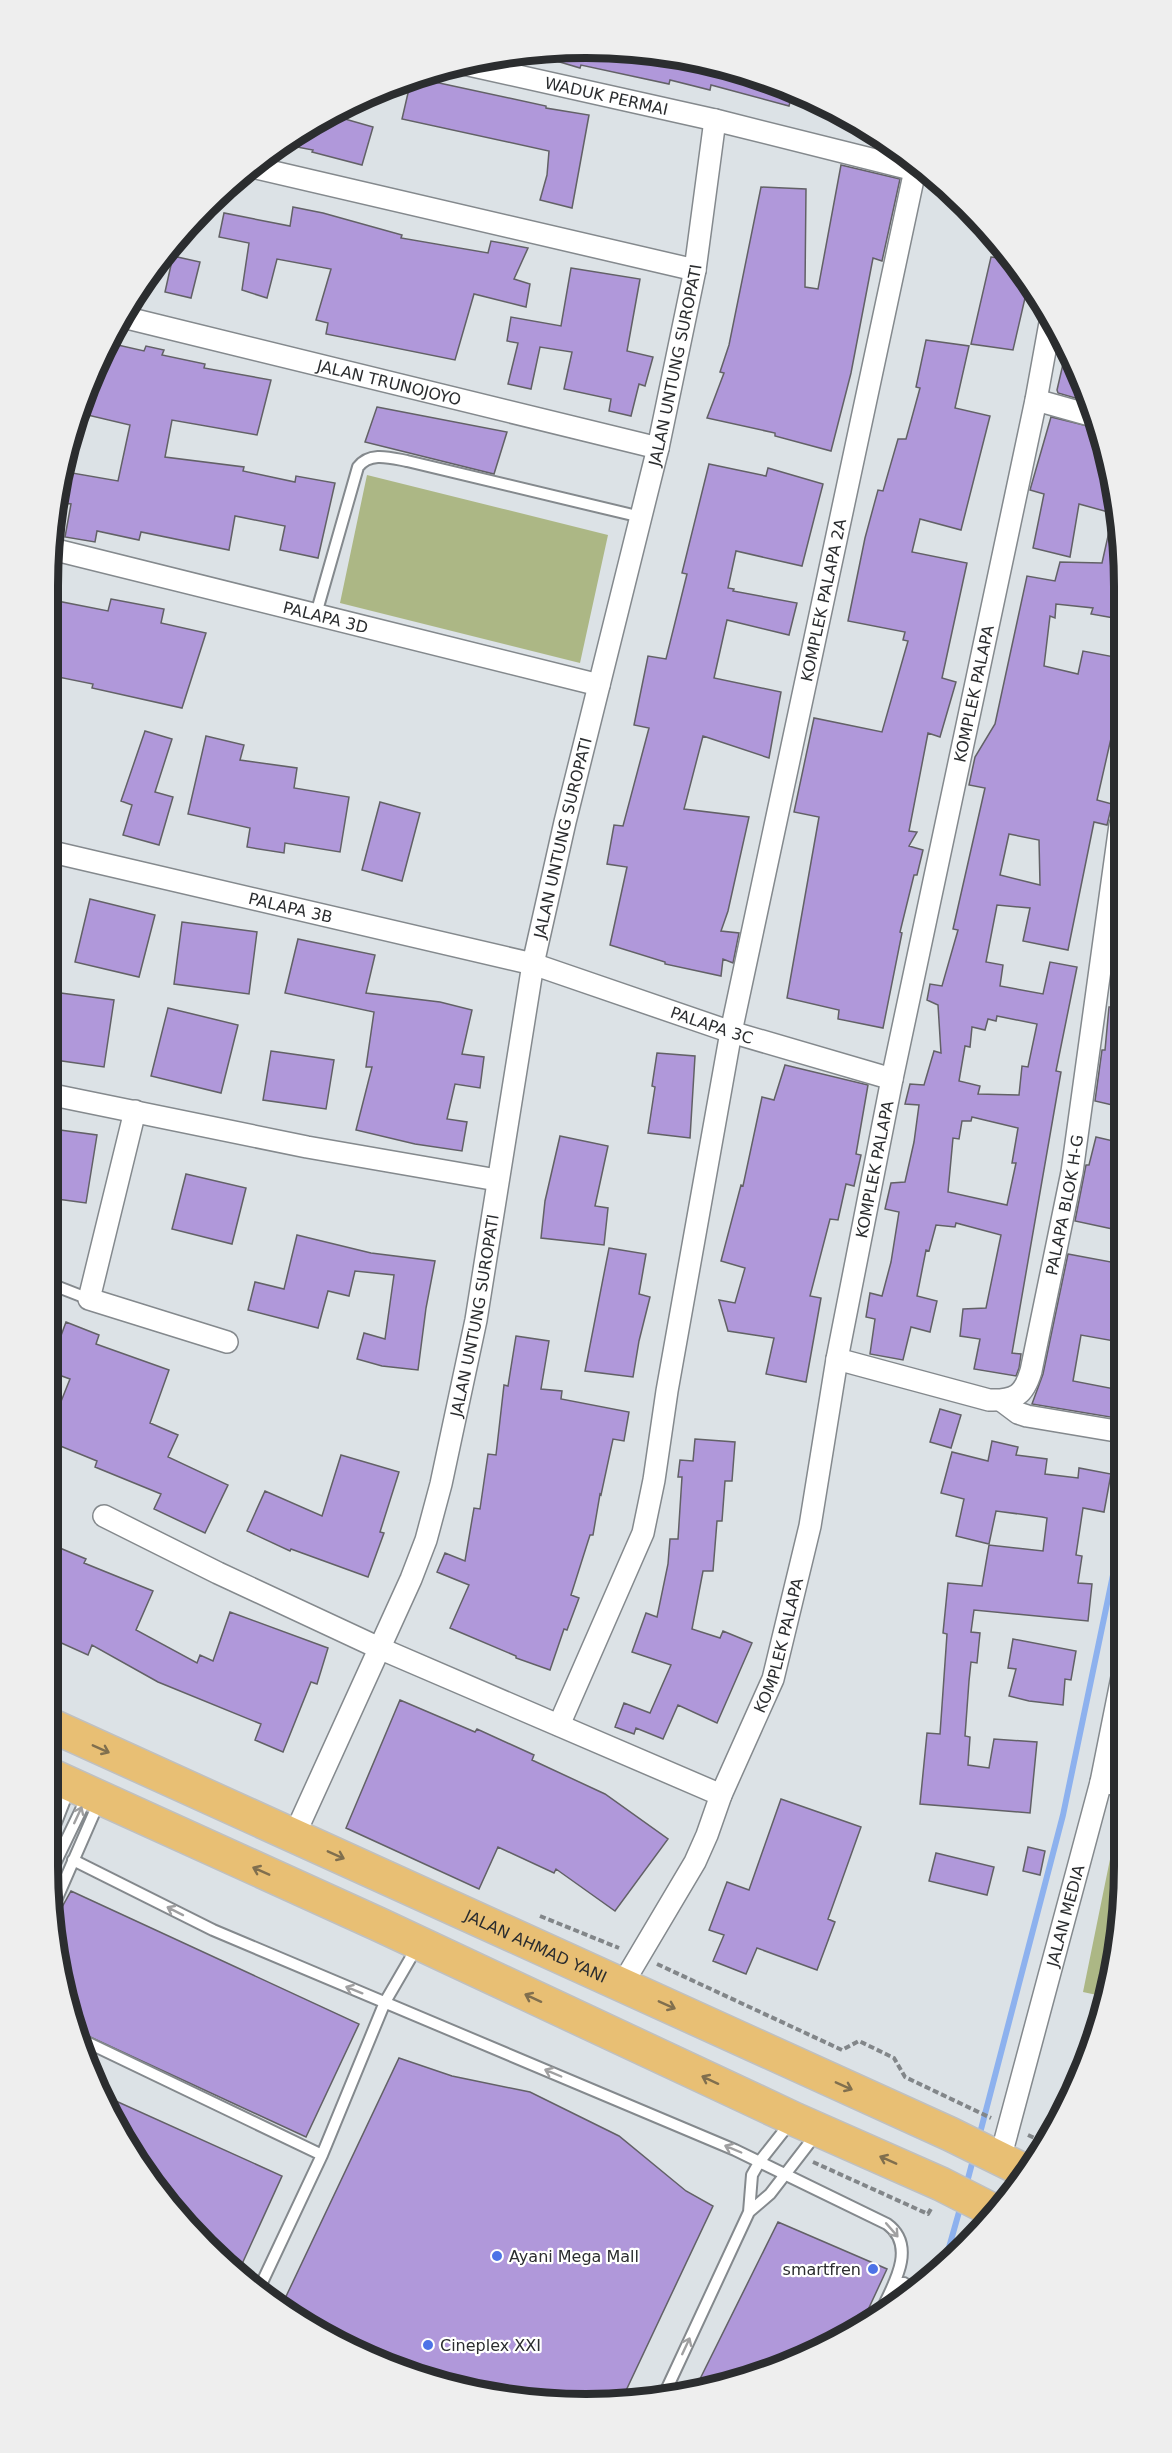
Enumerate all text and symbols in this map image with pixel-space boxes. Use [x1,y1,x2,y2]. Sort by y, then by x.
street label: WADUK PERMAI [543,73,670,119]
street label: JALAN UNTUNG SUROPATI [645,263,706,469]
street label: JALAN TRUNOJOYO [314,356,463,409]
street label: KOMPLEK PALAPA 2A [797,517,850,683]
street label: PALAPA 3D [281,598,370,637]
street label: KOMPLEK PALAPA [950,623,998,764]
street label: JALAN UNTUNG SUROPATI [530,735,596,941]
street label: PALAPA 3B [247,889,334,927]
street label: PALAPA 3C [668,1003,755,1048]
street label: KOMPLEK PALAPA [852,1099,898,1240]
street label: PALAPA BLOK H-G [1042,1134,1087,1277]
street label: JALAN UNTUNG SUROPATI [446,1213,503,1420]
street label: KOMPLEK PALAPA [750,1576,807,1716]
one-way arrow [92,1743,110,1755]
one-way arrow [72,1807,84,1825]
one-way arrow [327,1850,345,1862]
street label: JALAN MEDIA [1043,1863,1088,1970]
one-way arrow [253,1865,271,1877]
one-way arrow [167,1905,185,1916]
street label: JALAN AHMAD YANI [461,1905,610,1987]
one-way arrow [345,1984,363,1995]
one-way arrow [525,1992,543,2003]
one-way arrow [657,2000,675,2012]
one-way arrow [544,2067,563,2078]
one-way arrow [702,2074,720,2086]
one-way arrow [835,2081,853,2093]
one-way arrow [724,2143,742,2154]
one-way arrow [879,2154,897,2166]
one-way arrow [884,2222,898,2238]
place label: Ayani Mega Mall [509,2247,639,2266]
marker: Ayani Mega Mall [490,2249,504,2263]
place label: smartfren [783,2260,861,2279]
marker: smartfren [866,2262,880,2276]
place label: Cineplex XXI [440,2336,541,2355]
one-way arrow [681,2337,693,2355]
marker: Cineplex XXI [421,2338,435,2352]

